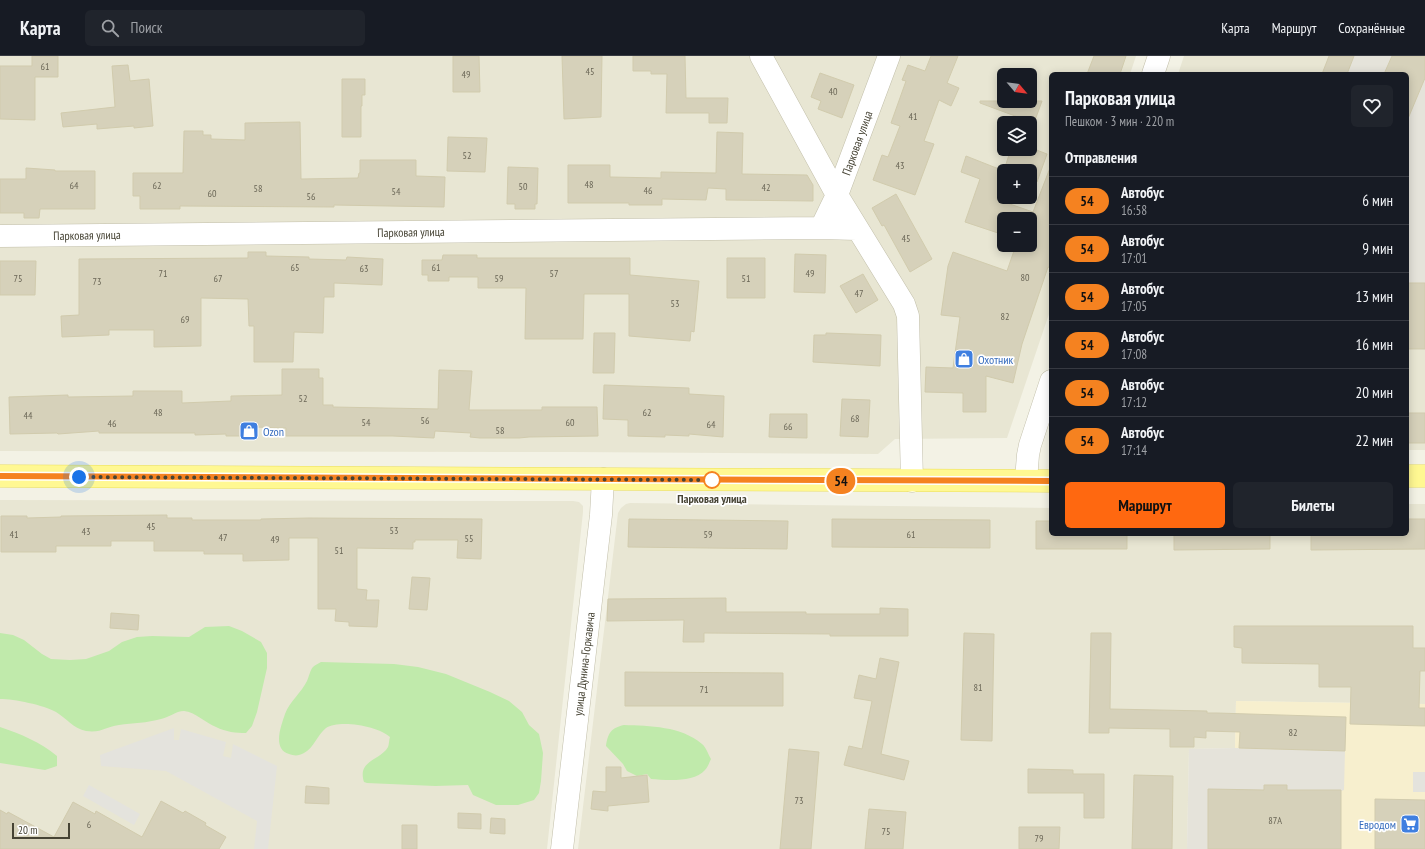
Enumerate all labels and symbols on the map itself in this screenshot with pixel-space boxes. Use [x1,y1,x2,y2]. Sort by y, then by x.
house number: 61 [41,60,50,73]
house number: 45 [586,65,595,78]
house number: 49 [462,68,471,81]
north arrow [997,68,1037,108]
house number: 40 [829,85,838,98]
street label: Парковая улица [838,109,876,177]
house number: 41 [909,110,918,123]
house number: 52 [463,149,472,162]
house number: 43 [896,159,905,172]
house number: 48 [585,178,594,191]
house number: 64 [70,179,79,192]
house number: 62 [153,179,162,192]
house number: 50 [519,180,528,193]
house number: 42 [762,181,771,194]
house number: 58 [254,182,263,195]
house number: 46 [644,184,653,197]
house number: 54 [392,185,401,198]
house number: 60 [208,187,217,200]
house number: 56 [307,190,316,203]
street label: Парковая улица [377,224,445,240]
street label: Парковая улица [53,227,121,243]
house number: 45 [902,232,911,245]
house number: 65 [291,261,300,274]
house number: 61 [432,261,441,274]
house number: 63 [360,262,369,275]
house number: 71 [159,267,168,280]
house number: 57 [550,267,559,280]
house number: 49 [806,267,815,280]
house number: 80 [1021,271,1030,284]
house number: 75 [14,272,23,285]
house number: 67 [214,272,223,285]
house number: 59 [495,272,504,285]
house number: 51 [742,272,751,285]
house number: 73 [93,275,102,288]
house number: 47 [855,287,864,300]
house number: 53 [671,297,680,310]
house number: 82 [1001,310,1010,323]
house number: 69 [181,313,190,326]
shop icon: Охотник [953,348,975,370]
place label: Охотник [978,352,1013,367]
house number: 52 [299,392,308,405]
house number: 48 [154,406,163,419]
house number: 62 [643,406,652,419]
house number: 44 [24,409,33,422]
house number: 68 [851,412,860,425]
house number: 56 [421,414,430,427]
house number: 54 [362,416,371,429]
house number: 60 [566,416,575,429]
house number: 46 [108,417,117,430]
house number: 64 [707,418,716,431]
shop icon: Ozon [238,420,260,442]
house number: 66 [784,420,793,433]
place label: Ozon [263,424,284,439]
house number: 58 [496,424,505,437]
your location [69,467,89,487]
line badge: 54 [823,468,859,494]
marker: Парковая улица [703,471,721,489]
place label: Парковая улица [677,491,747,506]
house number: 45 [147,520,156,533]
house number: 53 [390,524,399,537]
house number: 43 [82,525,91,538]
house number: 41 [10,528,19,541]
house number: 59 [704,528,713,541]
house number: 61 [907,528,916,541]
house number: 47 [219,531,228,544]
house number: 55 [465,532,474,545]
house number: 49 [271,533,280,546]
house number: 51 [335,544,344,557]
street label: улица Дунина-Горкавича [570,611,598,717]
house number: 81 [974,681,983,694]
house number: 71 [700,683,709,696]
house number: 82 [1289,726,1298,739]
house number: 73 [795,794,804,807]
supermarket icon: Евродом [1399,813,1421,835]
house number: 87А [1268,814,1282,827]
place label: Евродом [1359,817,1396,832]
house number: 6 [87,818,92,831]
scale bar [12,821,70,840]
house number: 75 [882,825,891,838]
house number: 79 [1035,832,1044,845]

